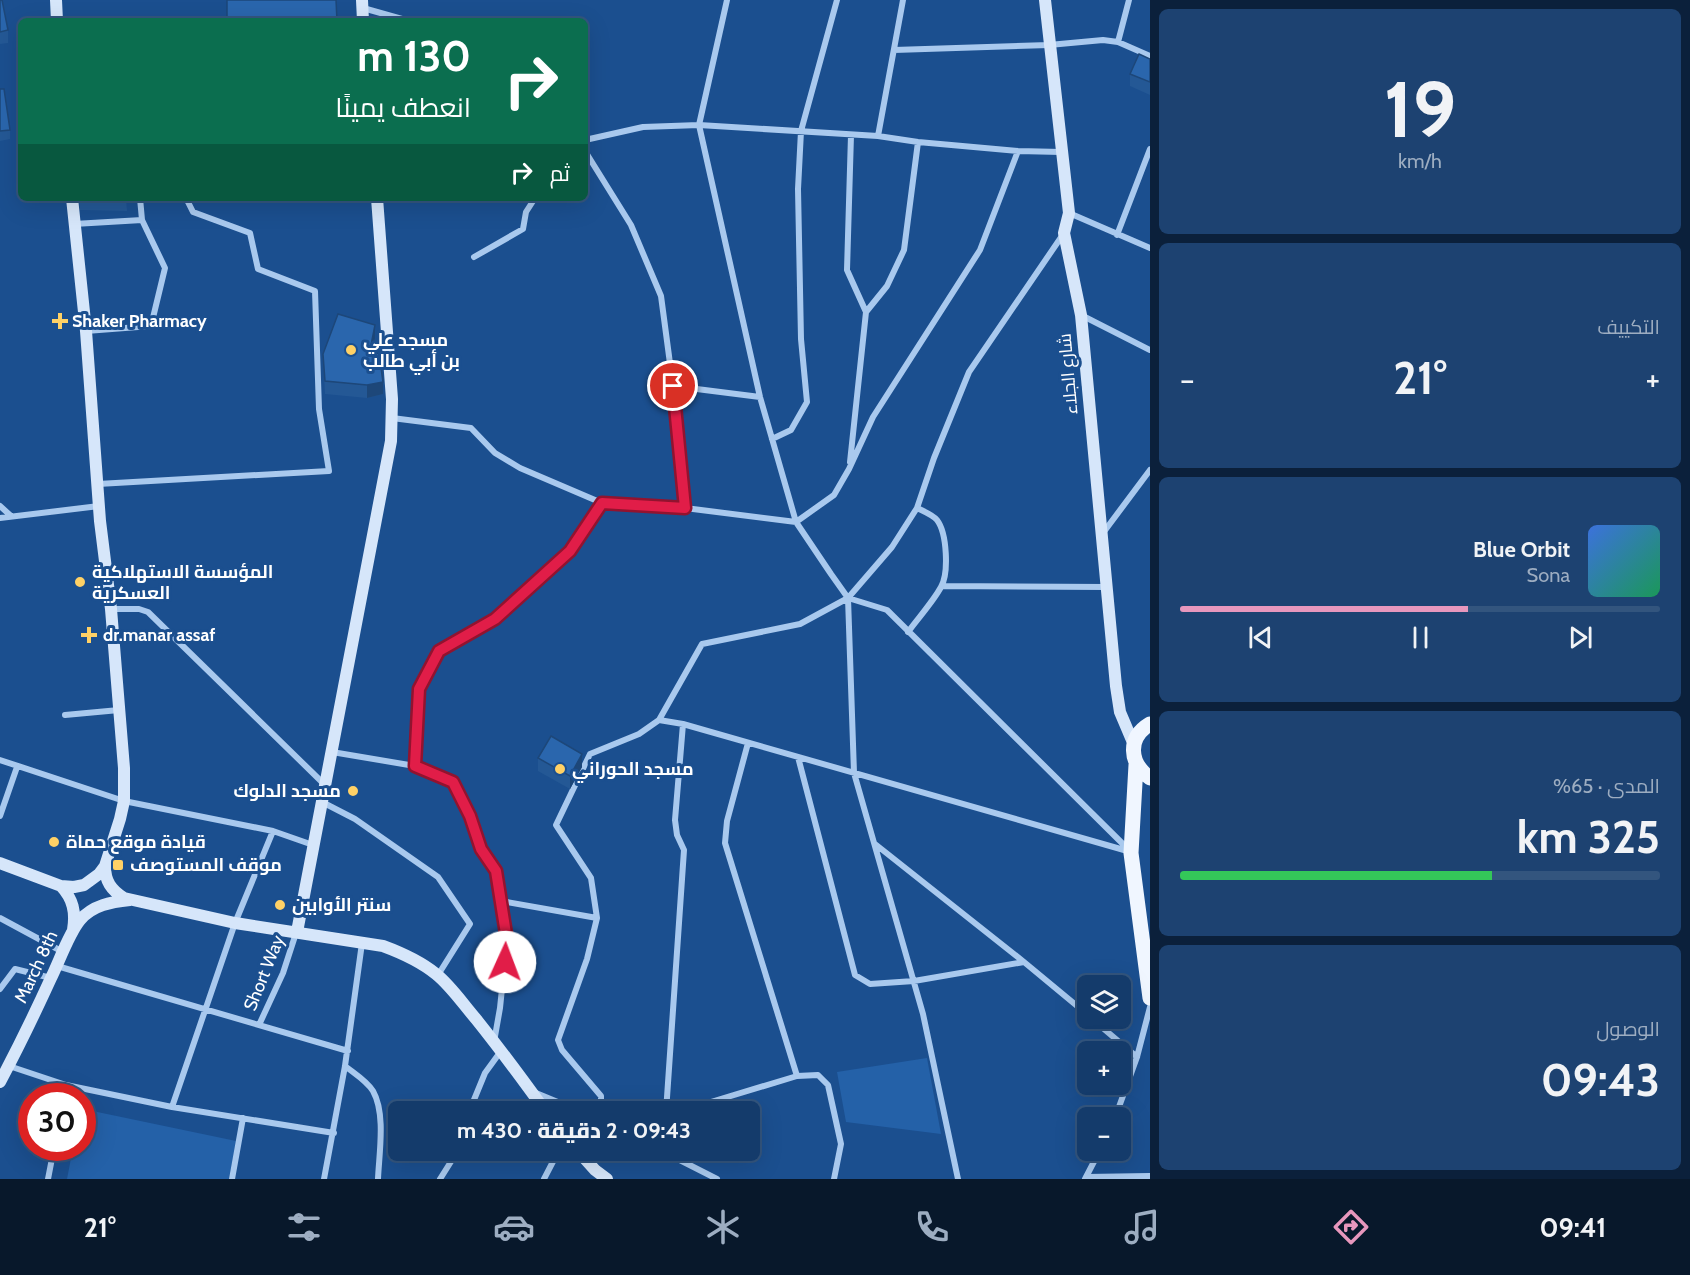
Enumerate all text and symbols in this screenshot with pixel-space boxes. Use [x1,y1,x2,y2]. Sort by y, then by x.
text: 130 m [357,30,471,82]
icon: right [492,42,570,120]
text: 19 [1384,62,1456,157]
text: انعطف يمينًا [335,91,471,124]
text: km/h [1398,149,1442,173]
icon: right [505,156,538,189]
text: ثم [550,160,570,187]
place label: Shaker Pharmacy [72,310,207,332]
marker: Shaker Pharmacy [53,314,67,328]
text: التكييف [1597,315,1660,339]
place label: مسجد علي بن أبي طالب [363,329,460,376]
street label: شارع الجلاء [1053,332,1084,416]
marker: مسجد علي بن أبي طالب [344,343,358,357]
text: 21° [1393,351,1447,405]
text: − [1180,359,1195,399]
text: + [1645,359,1660,399]
pin [647,360,698,411]
icon: arrive [656,369,689,402]
text: Blue Orbit [1473,536,1570,563]
place label: المؤسسة الاستهلاكية العسكرية [92,561,273,604]
text: Sona [1527,563,1570,587]
marker: المؤسسة الاستهلاكية العسكرية [73,575,87,589]
icon: previous [1244,621,1277,654]
icon: pause [1404,621,1437,654]
icon: next [1564,621,1597,654]
place label: dr.manar assaf [103,624,215,646]
marker: dr.manar assaf [80,626,98,644]
place label: مسجد الحوراني [572,758,694,784]
marker: مسجد الحوراني [553,762,567,776]
text: المدى · 65% [1553,774,1660,798]
place label: مسجد الدلوك [234,780,341,802]
marker: مسجد الدلوك [346,784,360,798]
text: 325 km [1517,810,1660,864]
place label: قيادة موقع حماة [66,831,206,854]
marker: قيادة موقع حماة [47,835,61,849]
place label: موقف المستوصف [130,854,282,876]
marker: موقف المستوصف [111,858,125,872]
place label: سنتر الأوابين [292,894,391,916]
marker: سنتر الأوابين [273,898,287,912]
street label: March 8th [10,927,62,1007]
position arrow [473,930,537,994]
street label: Short Way [239,932,289,1014]
map controls [1077,975,1131,1161]
button: layers [1077,975,1131,1029]
text: الوصول [1596,1017,1660,1041]
button: + [1077,1041,1131,1095]
text: 09:43 [1541,1053,1660,1107]
speed limit sign: 30 [18,1083,96,1161]
button: − [1077,1107,1131,1161]
text: 09:43 · 2 دقيقة · 430 m [457,1117,691,1144]
icon: filters [283,1206,325,1248]
icon: car [493,1206,535,1248]
icon: climate [702,1206,744,1248]
icon: phone [911,1206,953,1248]
icon: music [1121,1206,1163,1248]
icon: directions [1330,1206,1372,1248]
text: 21° [84,1211,116,1244]
text: 09:41 [1540,1211,1606,1244]

